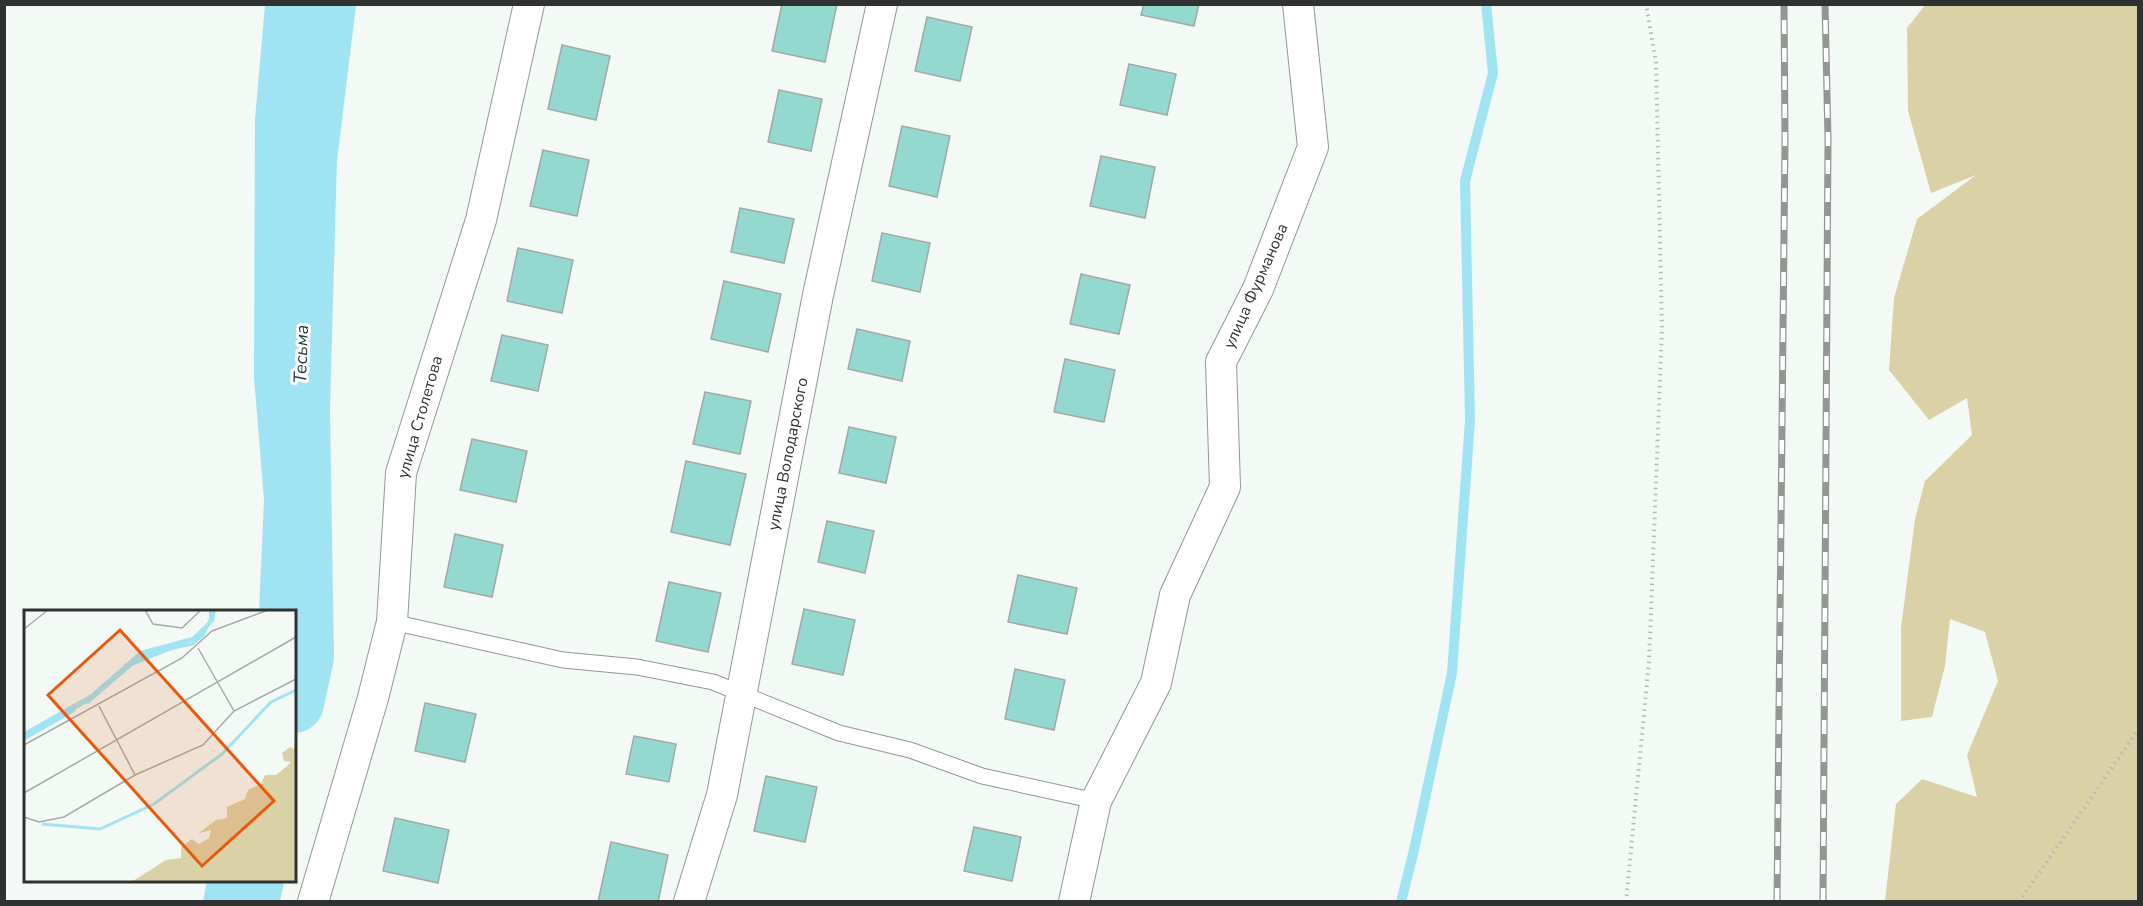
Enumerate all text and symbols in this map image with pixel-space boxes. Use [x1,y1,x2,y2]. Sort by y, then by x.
street label: улица Фурманова [1218,220,1294,352]
water label: Тесьма [288,324,314,384]
street label: улица Столетова [392,353,448,481]
street label: улица Володарского [762,376,814,532]
inset map [24,610,296,882]

